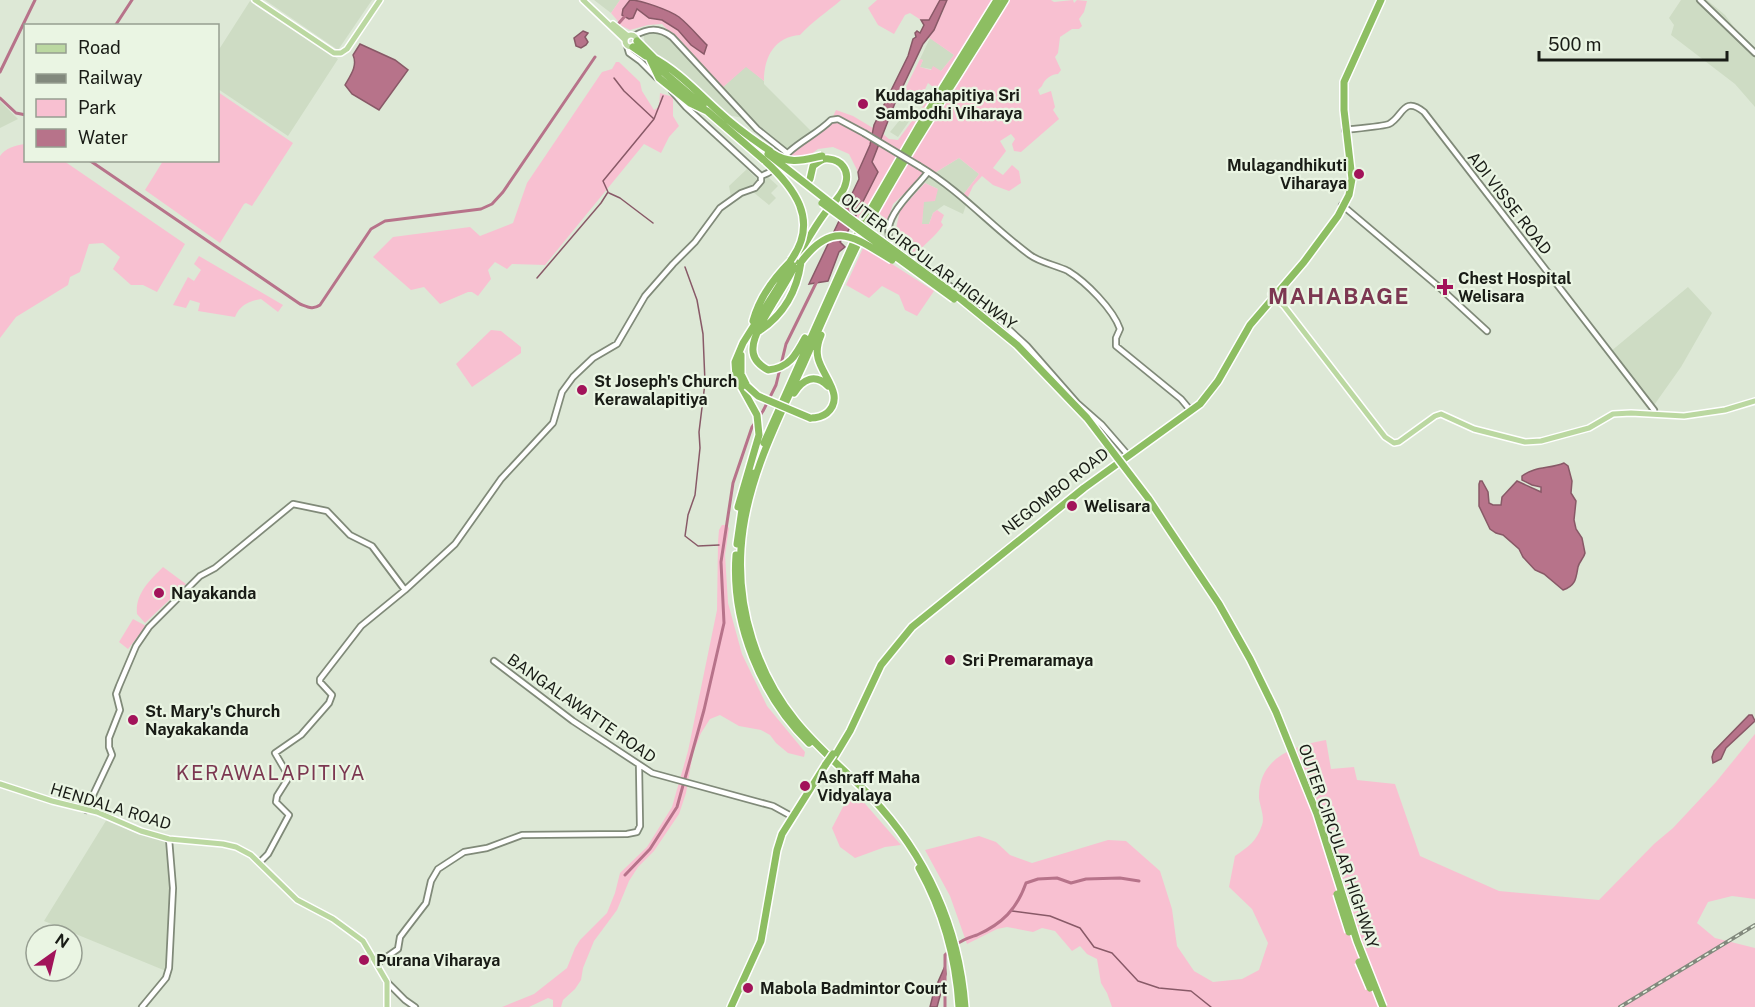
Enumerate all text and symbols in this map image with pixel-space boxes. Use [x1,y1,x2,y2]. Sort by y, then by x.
legend [24,24,219,162]
scale bar [1539,24,1726,62]
text: 500 m [1548,34,1601,55]
text: Road [78,37,121,58]
text: Railway [78,67,143,88]
place label: Kudagahapitiya Sri Sambodhi Viharaya [875,86,1022,123]
text: Park [78,97,116,118]
marker: Kudagahapitiya Sri Sambodhi Viharaya [856,97,870,111]
text: Water [78,127,128,148]
street label: ADI VISSE ROAD [1464,148,1556,259]
place label: Mulagandhikuti Viharaya [1227,156,1347,193]
marker: Mulagandhikuti Viharaya [1352,167,1366,181]
street label: OUTER CIRCULAR HIGHWAY [837,189,1021,334]
place label: Chest Hospital Welisara [1458,269,1572,306]
marker: Chest Hospital Welisara [1436,278,1454,296]
district label: MAHABAGE [1268,283,1410,309]
place label: St Joseph's Church Kerawalapitiya [594,372,737,409]
marker: St Joseph's Church Kerawalapitiya [575,383,589,397]
street label: NEGOMBO ROAD [998,444,1112,539]
place label: Welisara [1084,497,1150,516]
marker: Welisara [1065,499,1079,513]
place label: Nayakanda [171,584,256,603]
marker: Nayakanda [152,586,166,600]
street label: BANGALAWATTE ROAD [504,650,660,767]
place label: Sri Premaramaya [962,651,1093,670]
marker: Sri Premaramaya [943,653,957,667]
place label: St. Mary's Church Nayakakanda [145,702,280,739]
marker: St. Mary's Church Nayakakanda [126,713,140,727]
street label: OUTER CIRCULAR HIGHWAY [1295,741,1383,951]
district label: KERAWALAPITIYA [176,761,366,785]
place label: Ashraff Maha Vidyalaya [817,768,920,805]
street label: HENDALA ROAD [48,779,174,834]
marker: Ashraff Maha Vidyalaya [798,779,812,793]
north arrow [24,923,84,983]
text: N [52,930,73,952]
place label: Purana Viharaya [376,951,500,970]
marker: Purana Viharaya [357,953,371,967]
place label: Mabola Badmintor Court [760,979,948,998]
marker: Mabola Badmintor Court [741,981,755,995]

